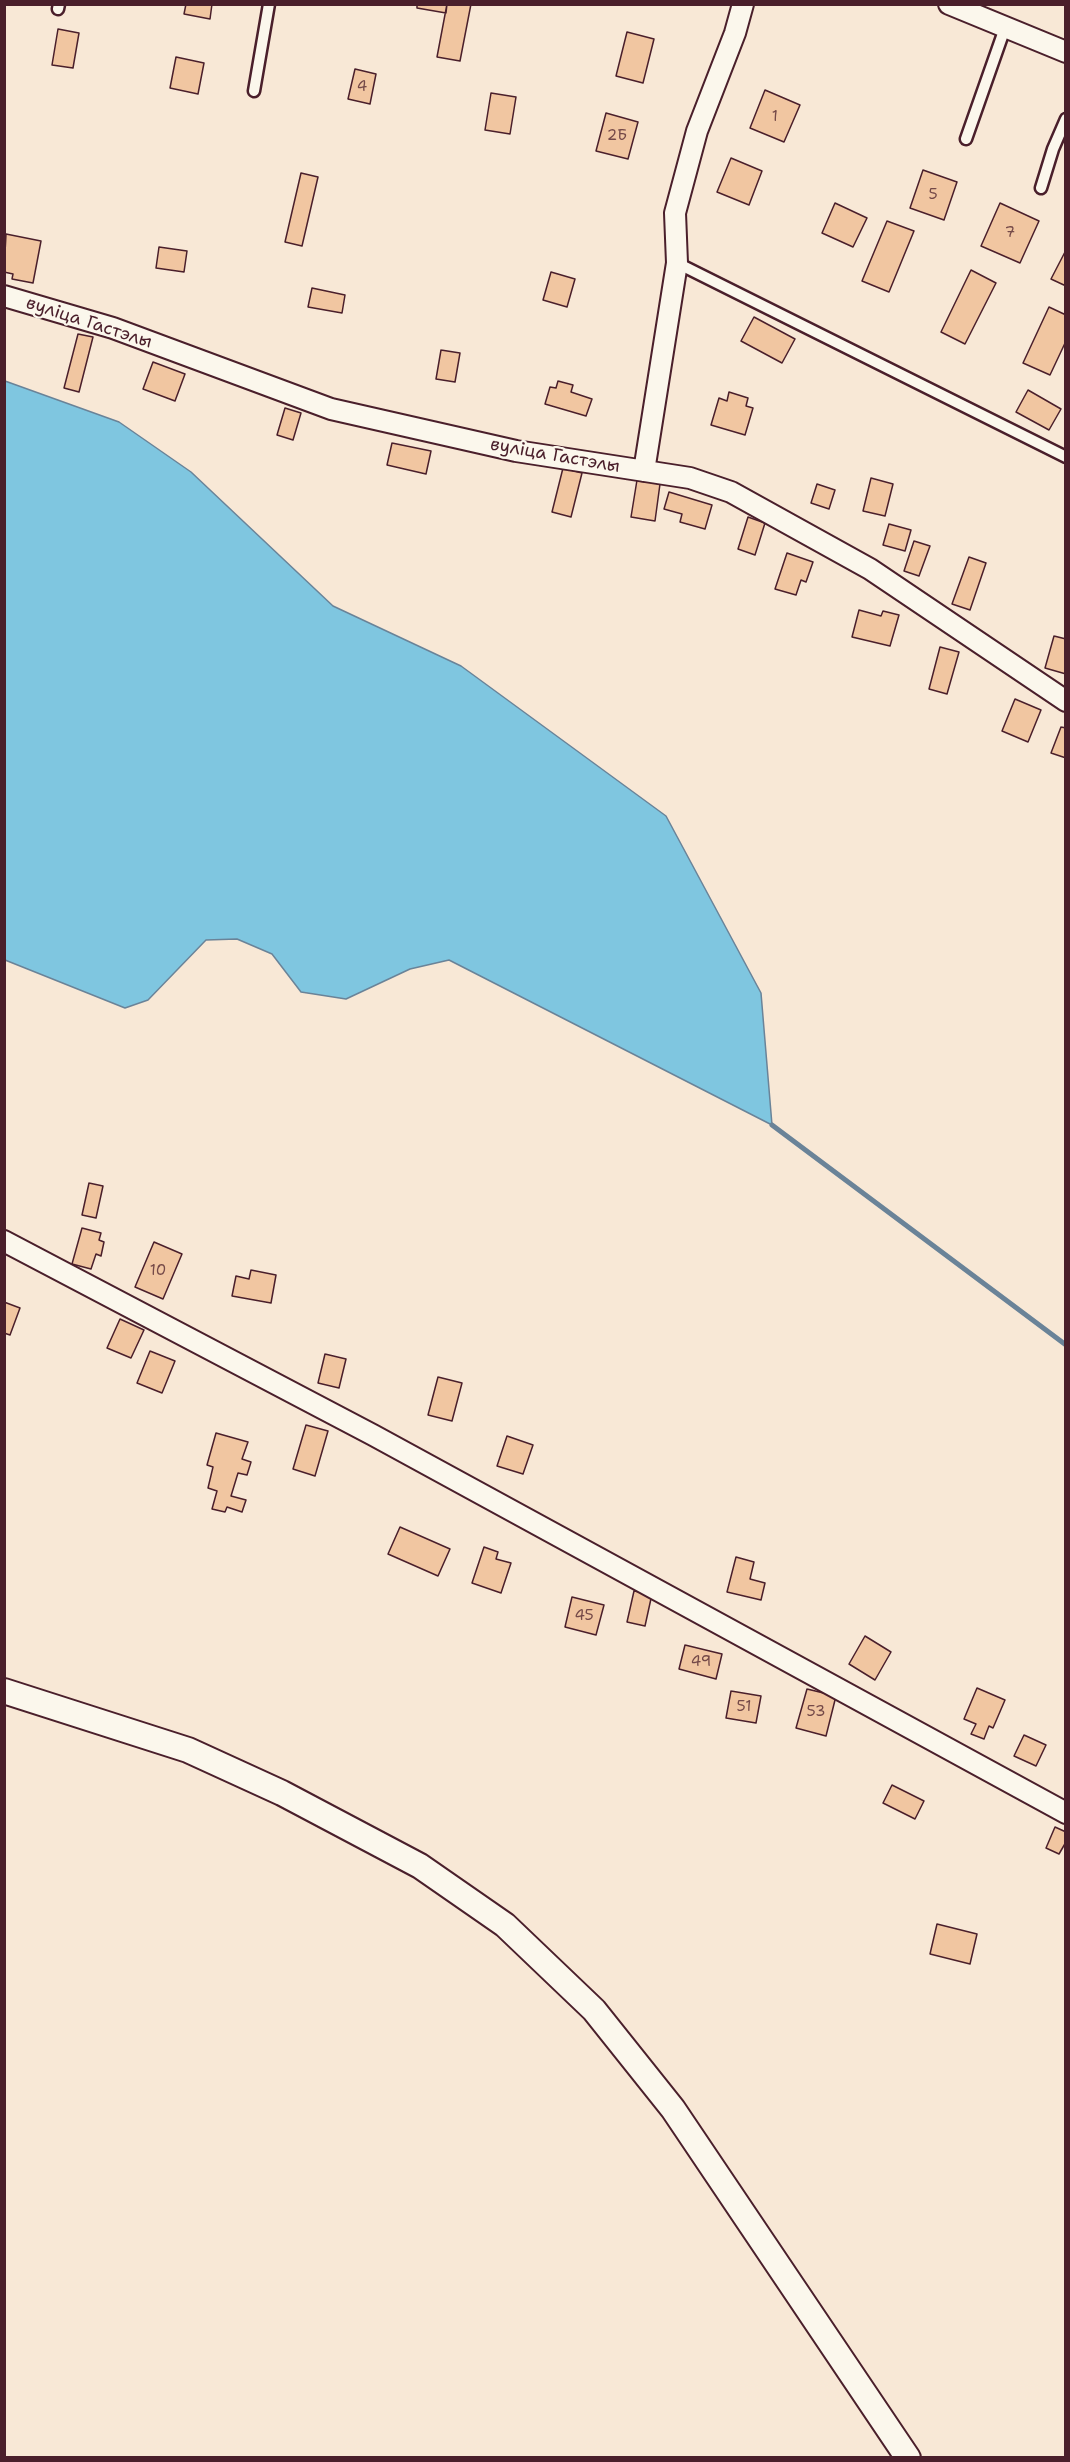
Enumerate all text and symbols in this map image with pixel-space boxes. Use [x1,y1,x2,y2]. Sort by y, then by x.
house number: 4 [357,78,367,96]
house number: 1 [772,108,778,126]
house number: 2Б [607,127,627,145]
house number: 5 [928,186,938,204]
house number: 7 [1005,224,1015,242]
street label: вуліца Гастэлы [23,292,155,354]
street label: вуліца Гастэлы [488,434,622,478]
house number: 10 [150,1262,166,1280]
house number: 45 [574,1607,594,1625]
house number: 49 [691,1653,711,1671]
house number: 51 [737,1698,751,1716]
house number: 53 [807,1703,825,1721]

